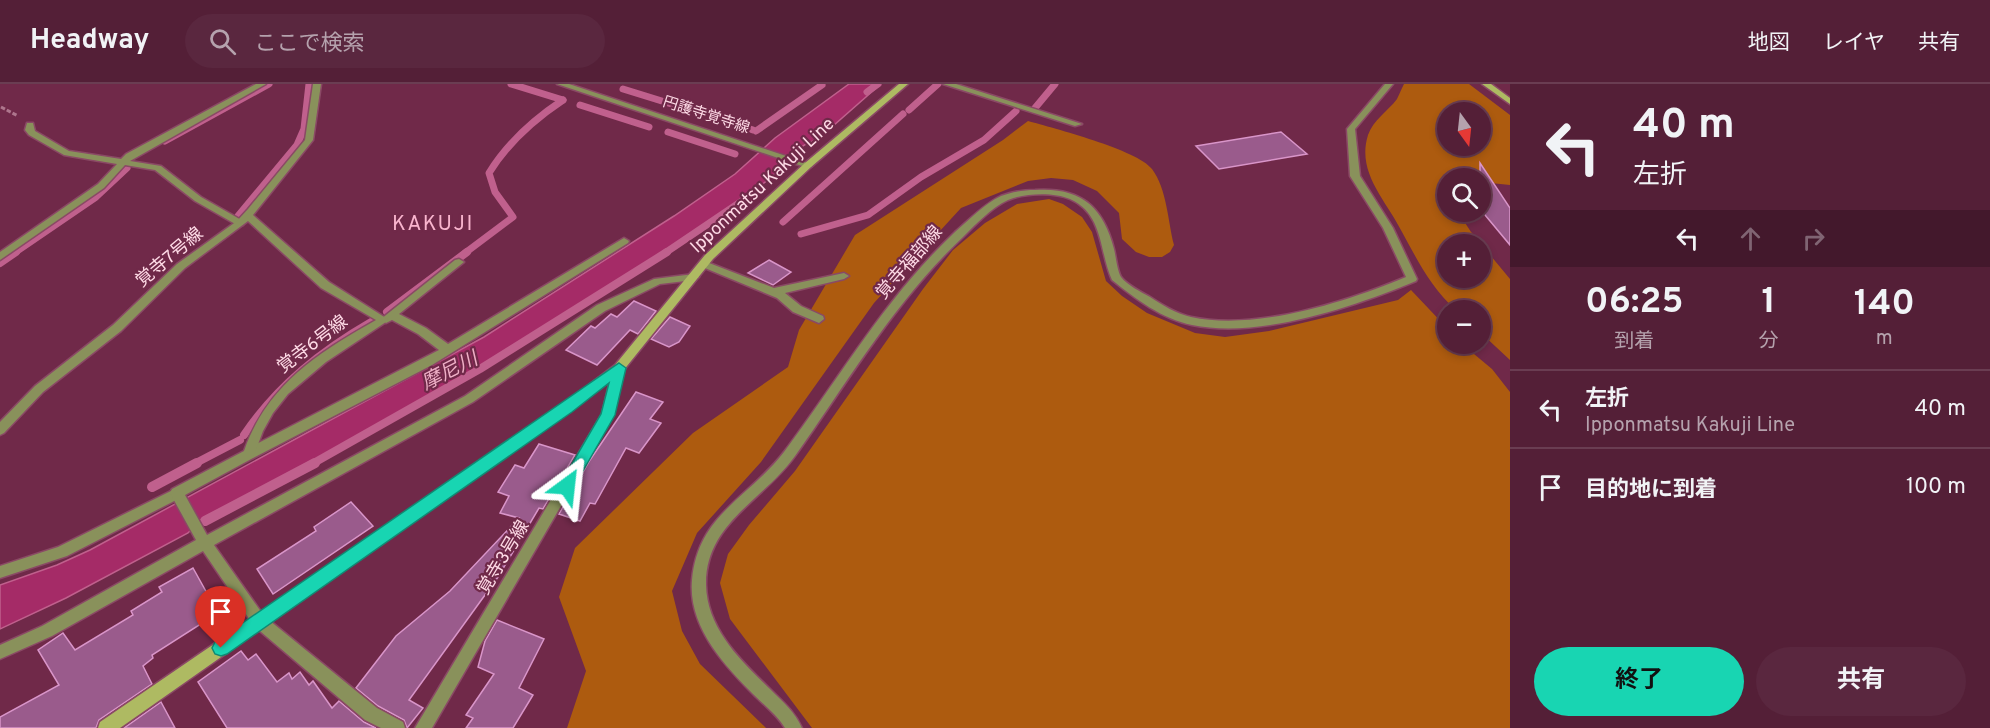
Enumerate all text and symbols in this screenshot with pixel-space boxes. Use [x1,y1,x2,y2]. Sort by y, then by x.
search box [185,14,605,68]
text: Headway [30,23,149,59]
icon: search [206,25,239,58]
text: 地図 [1748,30,1790,57]
text: レイヤ [1823,30,1885,57]
text: 共有 [1918,30,1960,57]
text: ここで検索 [254,31,365,58]
street label: 円護寺覚寺線 [660,93,752,139]
text: 40 m [1633,100,1735,153]
north arrow [1437,102,1491,156]
map controls [1437,102,1491,354]
icon: left [1534,108,1612,186]
street label: Ipponmatsu Kakuji Line [686,113,840,259]
text: 左折 [1633,159,1687,193]
button: search [1437,168,1491,222]
district label: KAKUJI [392,211,474,238]
street label: 覚寺福部線 [872,221,948,305]
icon: left [1671,222,1704,255]
icon: ahead [1734,222,1767,255]
icon: right [1797,222,1830,255]
street label: 覚寺7号線 [131,223,209,293]
button: + [1437,234,1491,288]
text: 06:25 [1585,280,1684,326]
text: 1 [1761,280,1776,326]
text: 140 [1854,282,1915,328]
button: − [1437,300,1491,354]
street label: 覚寺6号線 [273,311,353,379]
text: m [1876,326,1893,352]
text: 到着 [1614,329,1654,355]
text: 分 [1759,329,1779,355]
water label: 摩尼川 [417,346,484,397]
text: 左折 [1585,386,1629,413]
icon: left [1534,393,1567,426]
text: 40 m [1914,396,1966,423]
text: Ipponmatsu Kakuji Line [1585,413,1795,439]
position arrow [535,454,599,518]
icon: arrive [1534,471,1567,504]
text: 100 m [1906,474,1966,501]
text: 目的地に到着 [1585,477,1717,504]
street label: 覚寺3号線 [473,517,535,599]
pin [195,586,246,648]
icon: arrive [204,595,237,628]
button: 終了 [1534,647,1744,716]
button: 共有 [1756,647,1966,716]

